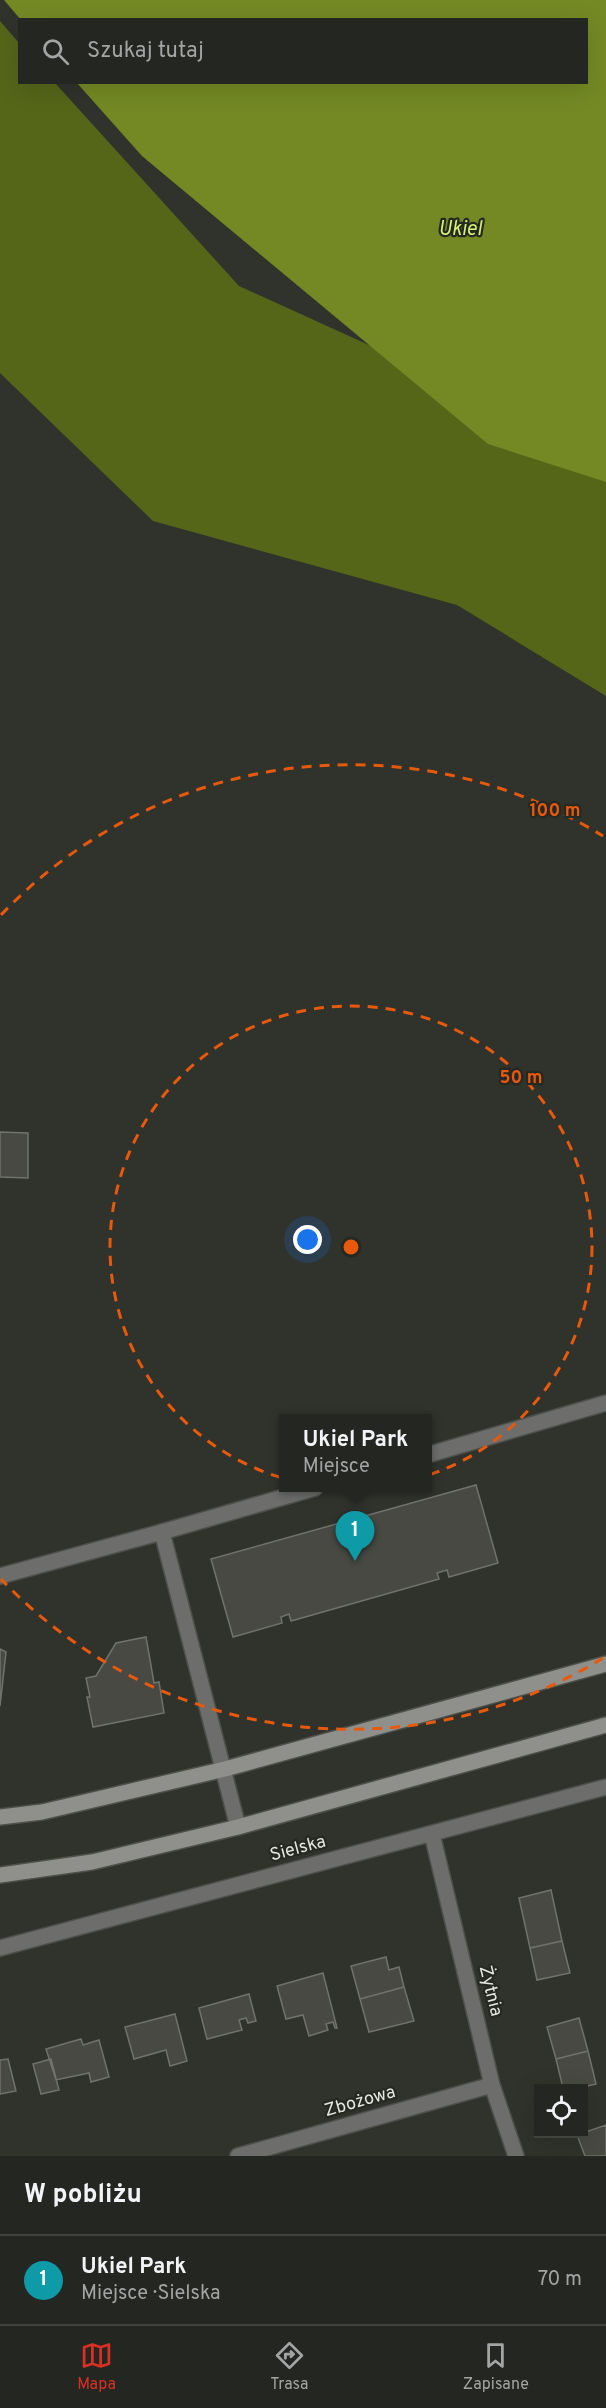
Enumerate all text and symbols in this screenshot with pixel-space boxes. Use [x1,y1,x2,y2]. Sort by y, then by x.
search box [18,18,588,84]
icon: search [39,35,72,68]
text: Szukaj tutaj [87,38,204,65]
water label: Ukiel [438,217,483,243]
text: 100 m [529,800,581,823]
text: 50 m [499,1067,543,1090]
your location [293,1225,322,1254]
centre of rings [341,1237,361,1257]
popup [279,1414,432,1492]
text: Ukiel Park [303,1427,408,1454]
text: Miejsce [303,1454,370,1480]
pin: 1 [336,1512,374,1561]
street label: Sielska [268,1831,328,1867]
street label: Żytnia [473,1963,509,2019]
street label: Zbożowa [322,2081,398,2123]
map controls [534,2084,588,2138]
button: locate [534,2084,588,2138]
text: W pobliżu [24,2179,142,2212]
text: Ukiel Park [81,2254,187,2281]
text: 1 [40,2267,48,2293]
text: 70 m [538,2267,582,2293]
text: Miejsce · Sielska [81,2281,221,2307]
tab: Mapa [77,2339,116,2395]
tab: Trasa [270,2339,308,2395]
tab: Zapisane [463,2339,529,2395]

